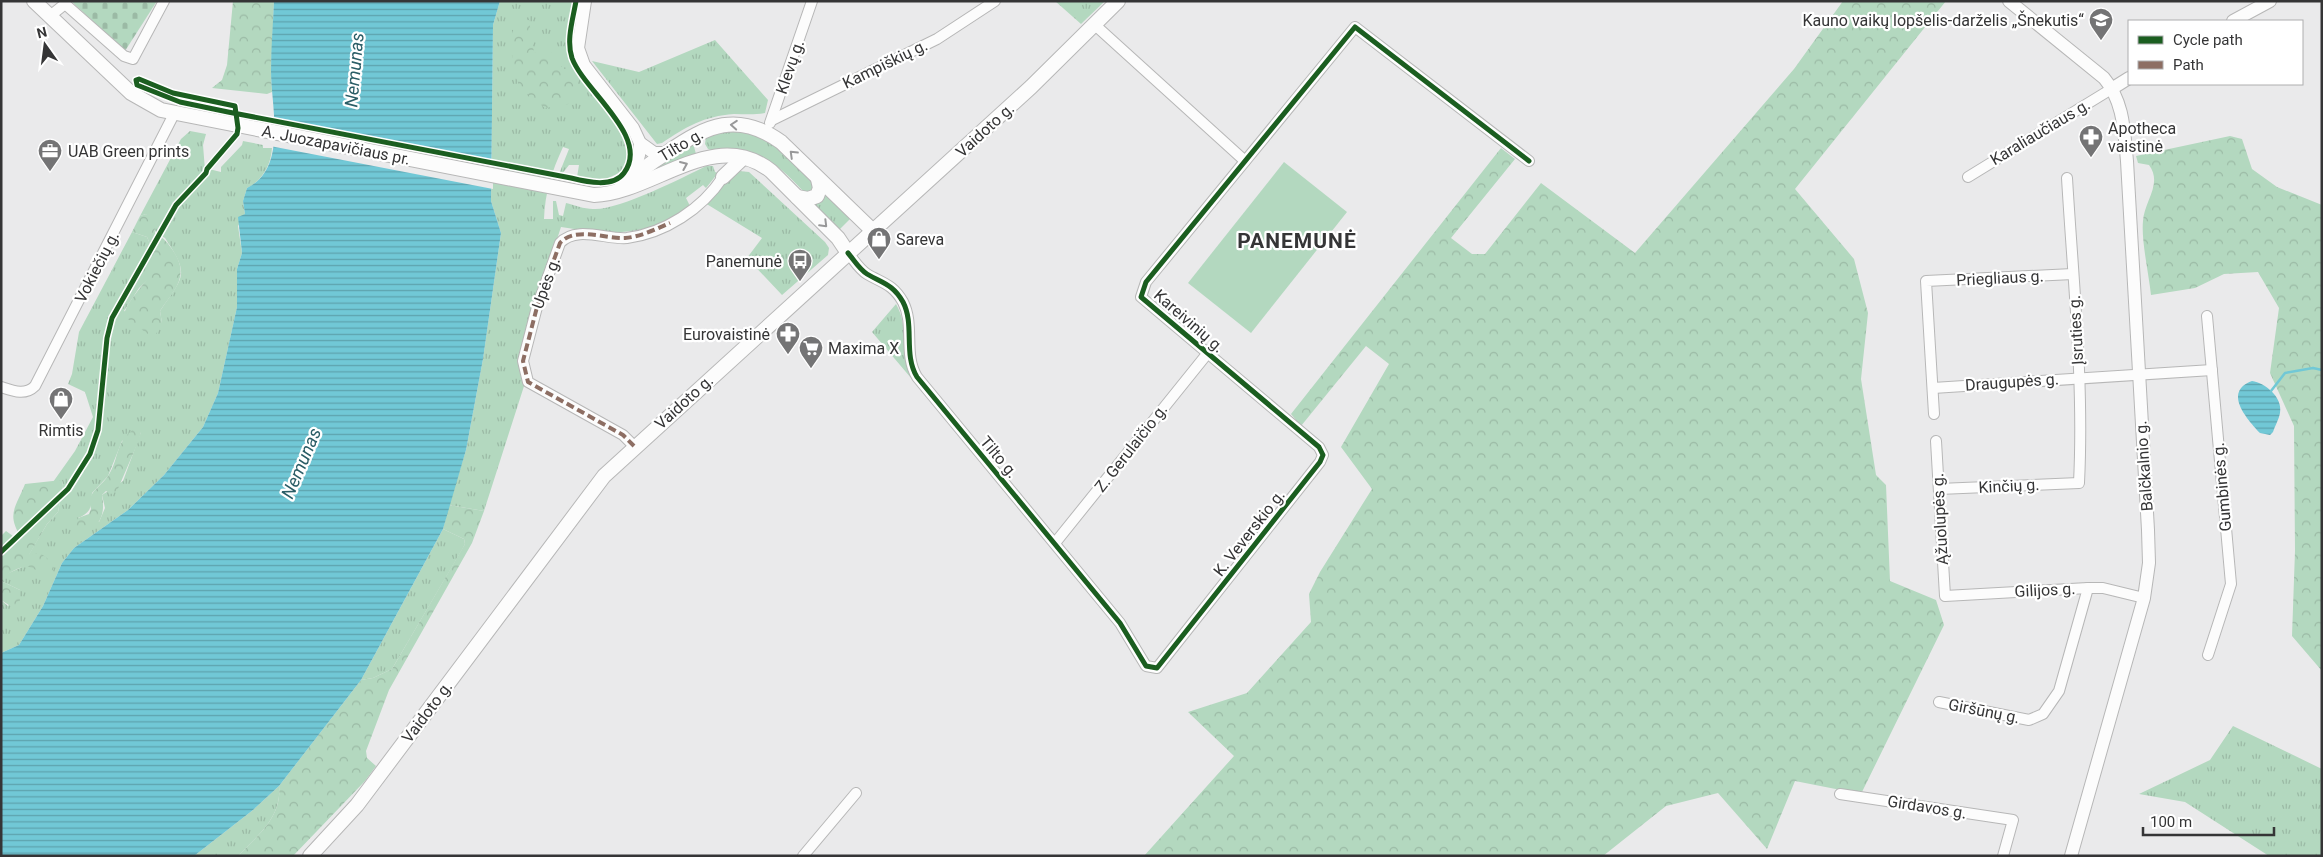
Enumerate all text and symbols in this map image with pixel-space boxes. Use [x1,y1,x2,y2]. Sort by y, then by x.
school or university icon: Kauno vaikų lopšelis-darželis „Šnekutis“ [2088,7,2114,41]
place label: Kauno vaikų lopšelis-darželis „Šnekutis“ [1802,10,2084,30]
north arrow [20,20,70,70]
legend [2128,20,2303,85]
text: N [35,23,49,41]
text: Cycle path [2173,31,2243,49]
water label: Nemunas [340,32,368,108]
street label: Kampiškių g. [840,35,930,93]
street label: Klevų g. [772,37,808,97]
text: Path [2173,56,2204,74]
street label: Karaliaučiaus g. [1987,95,2093,169]
street label: Vaidoto g. [952,99,1018,161]
place label: Apotheca vaistinė [2108,119,2176,156]
one-way arrow [730,120,738,131]
street label: A. Juozapavičiaus pr. [260,121,412,169]
street label: Tilto g. [655,124,707,166]
pharmacy icon: Apotheca vaistinė [2078,124,2104,158]
office icon: UAB Green prints [37,138,63,172]
place label: UAB Green prints [68,142,189,161]
one-way arrow [790,151,799,160]
one-way arrow [679,161,688,172]
one-way arrow [818,218,827,227]
shop icon: Sareva [866,226,892,260]
street label: Vokiečių g. [71,228,123,306]
district label: PANEMUNĖ [1237,229,1357,253]
place label: Sareva [896,230,944,249]
bus stop icon: Panemunė [787,248,813,282]
place label: Panemunė [706,252,782,271]
street label: Upės g. [528,255,564,311]
street label: Priegliaus g. [1956,266,2044,290]
street label: Kareivinių g. [1150,285,1228,357]
street label: Įsruties g. [2065,295,2087,365]
pharmacy icon: Eurovaistinė [775,321,801,355]
place label: Eurovaistinė [683,325,770,344]
supermarket icon: Maxima X [798,335,824,369]
place label: Maxima X [828,339,899,358]
street label: Draugupės g. [1965,369,2059,395]
street label: Vaidoto g. [651,371,717,433]
shop icon: Rimtis [48,386,74,420]
street label: Z. Gerulaičio g. [1091,400,1171,496]
street label: Balčkalnio g. [2131,420,2157,512]
place label: Rimtis [38,421,84,440]
water label: Nemunas [277,424,325,502]
street label: Tilto g. [976,432,1022,482]
street label: Gumbinės g. [2209,442,2235,532]
street label: Ąžuolupės g. [1928,473,1952,565]
street label: Kinčių g. [1978,475,2040,497]
street label: K. Veverskio g. [1209,486,1289,580]
street label: Gilijos g. [2014,579,2076,601]
street label: Vaidoto g. [398,678,456,746]
street label: Giršūnų g. [1947,695,2021,727]
street label: Girdavos g. [1886,791,1968,823]
scale bar [2143,804,2274,836]
text: 100 m [2150,813,2192,831]

